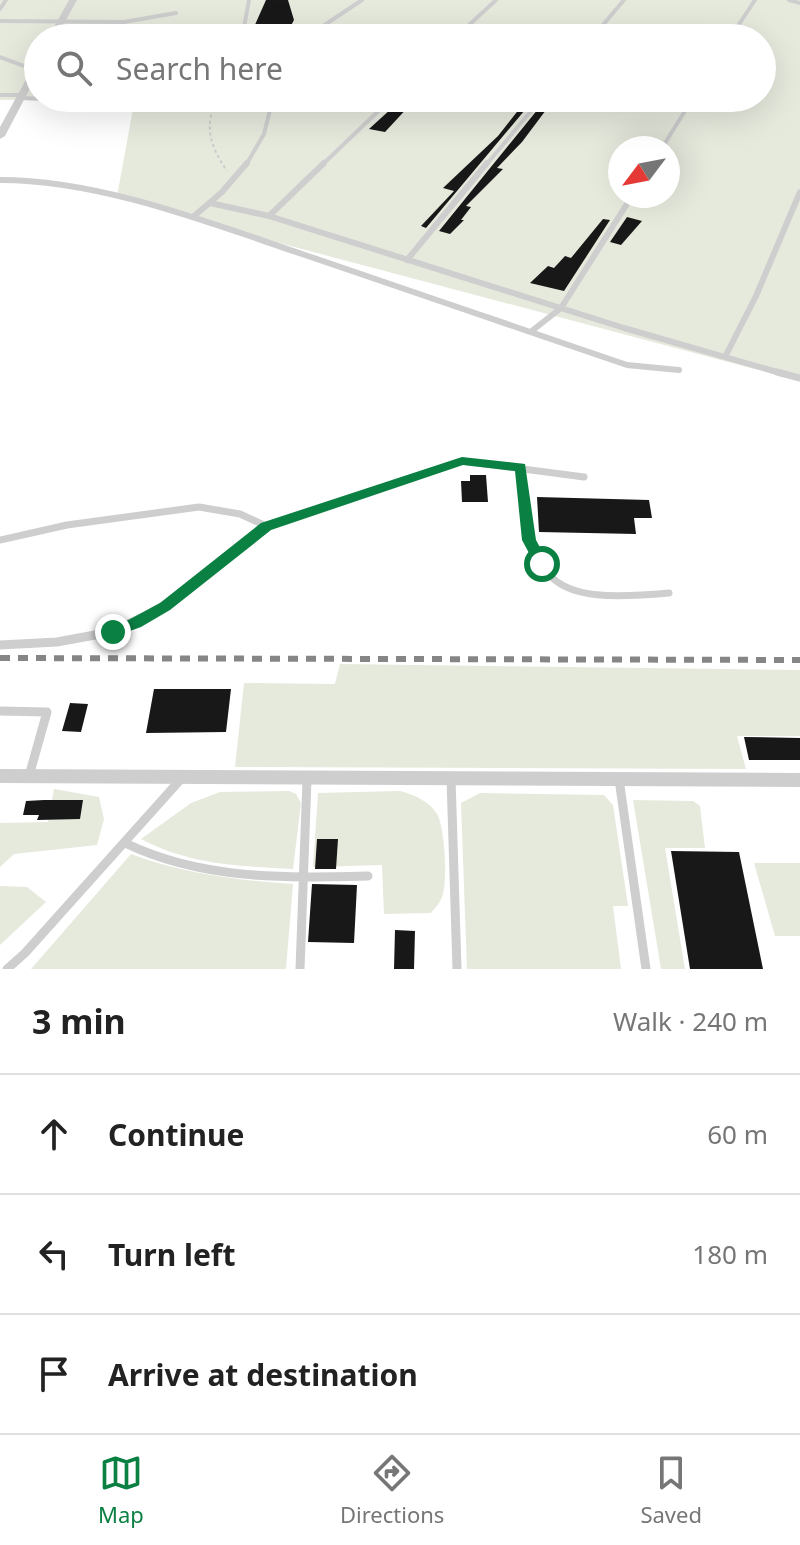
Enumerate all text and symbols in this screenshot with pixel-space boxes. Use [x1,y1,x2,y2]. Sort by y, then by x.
search box [24,24,776,112]
icon: search [52,46,96,90]
text: Search here [116,48,283,89]
north arrow [608,136,680,208]
route start [524,546,560,582]
route end [95,614,131,650]
text: 3 min [32,998,126,1044]
text: Walk · 240 m [613,1003,768,1039]
icon: ahead [32,1112,76,1156]
text: Continue [108,1114,244,1155]
text: 60 m [707,1116,768,1152]
icon: left [32,1232,76,1276]
text: Turn left [108,1234,236,1275]
text: 180 m [692,1236,768,1272]
icon: arrive [32,1352,76,1396]
text: Arrive at destination [108,1354,418,1395]
tab: Map [98,1451,144,1529]
tab: Directions [340,1451,444,1529]
tab: Saved [640,1451,702,1529]

